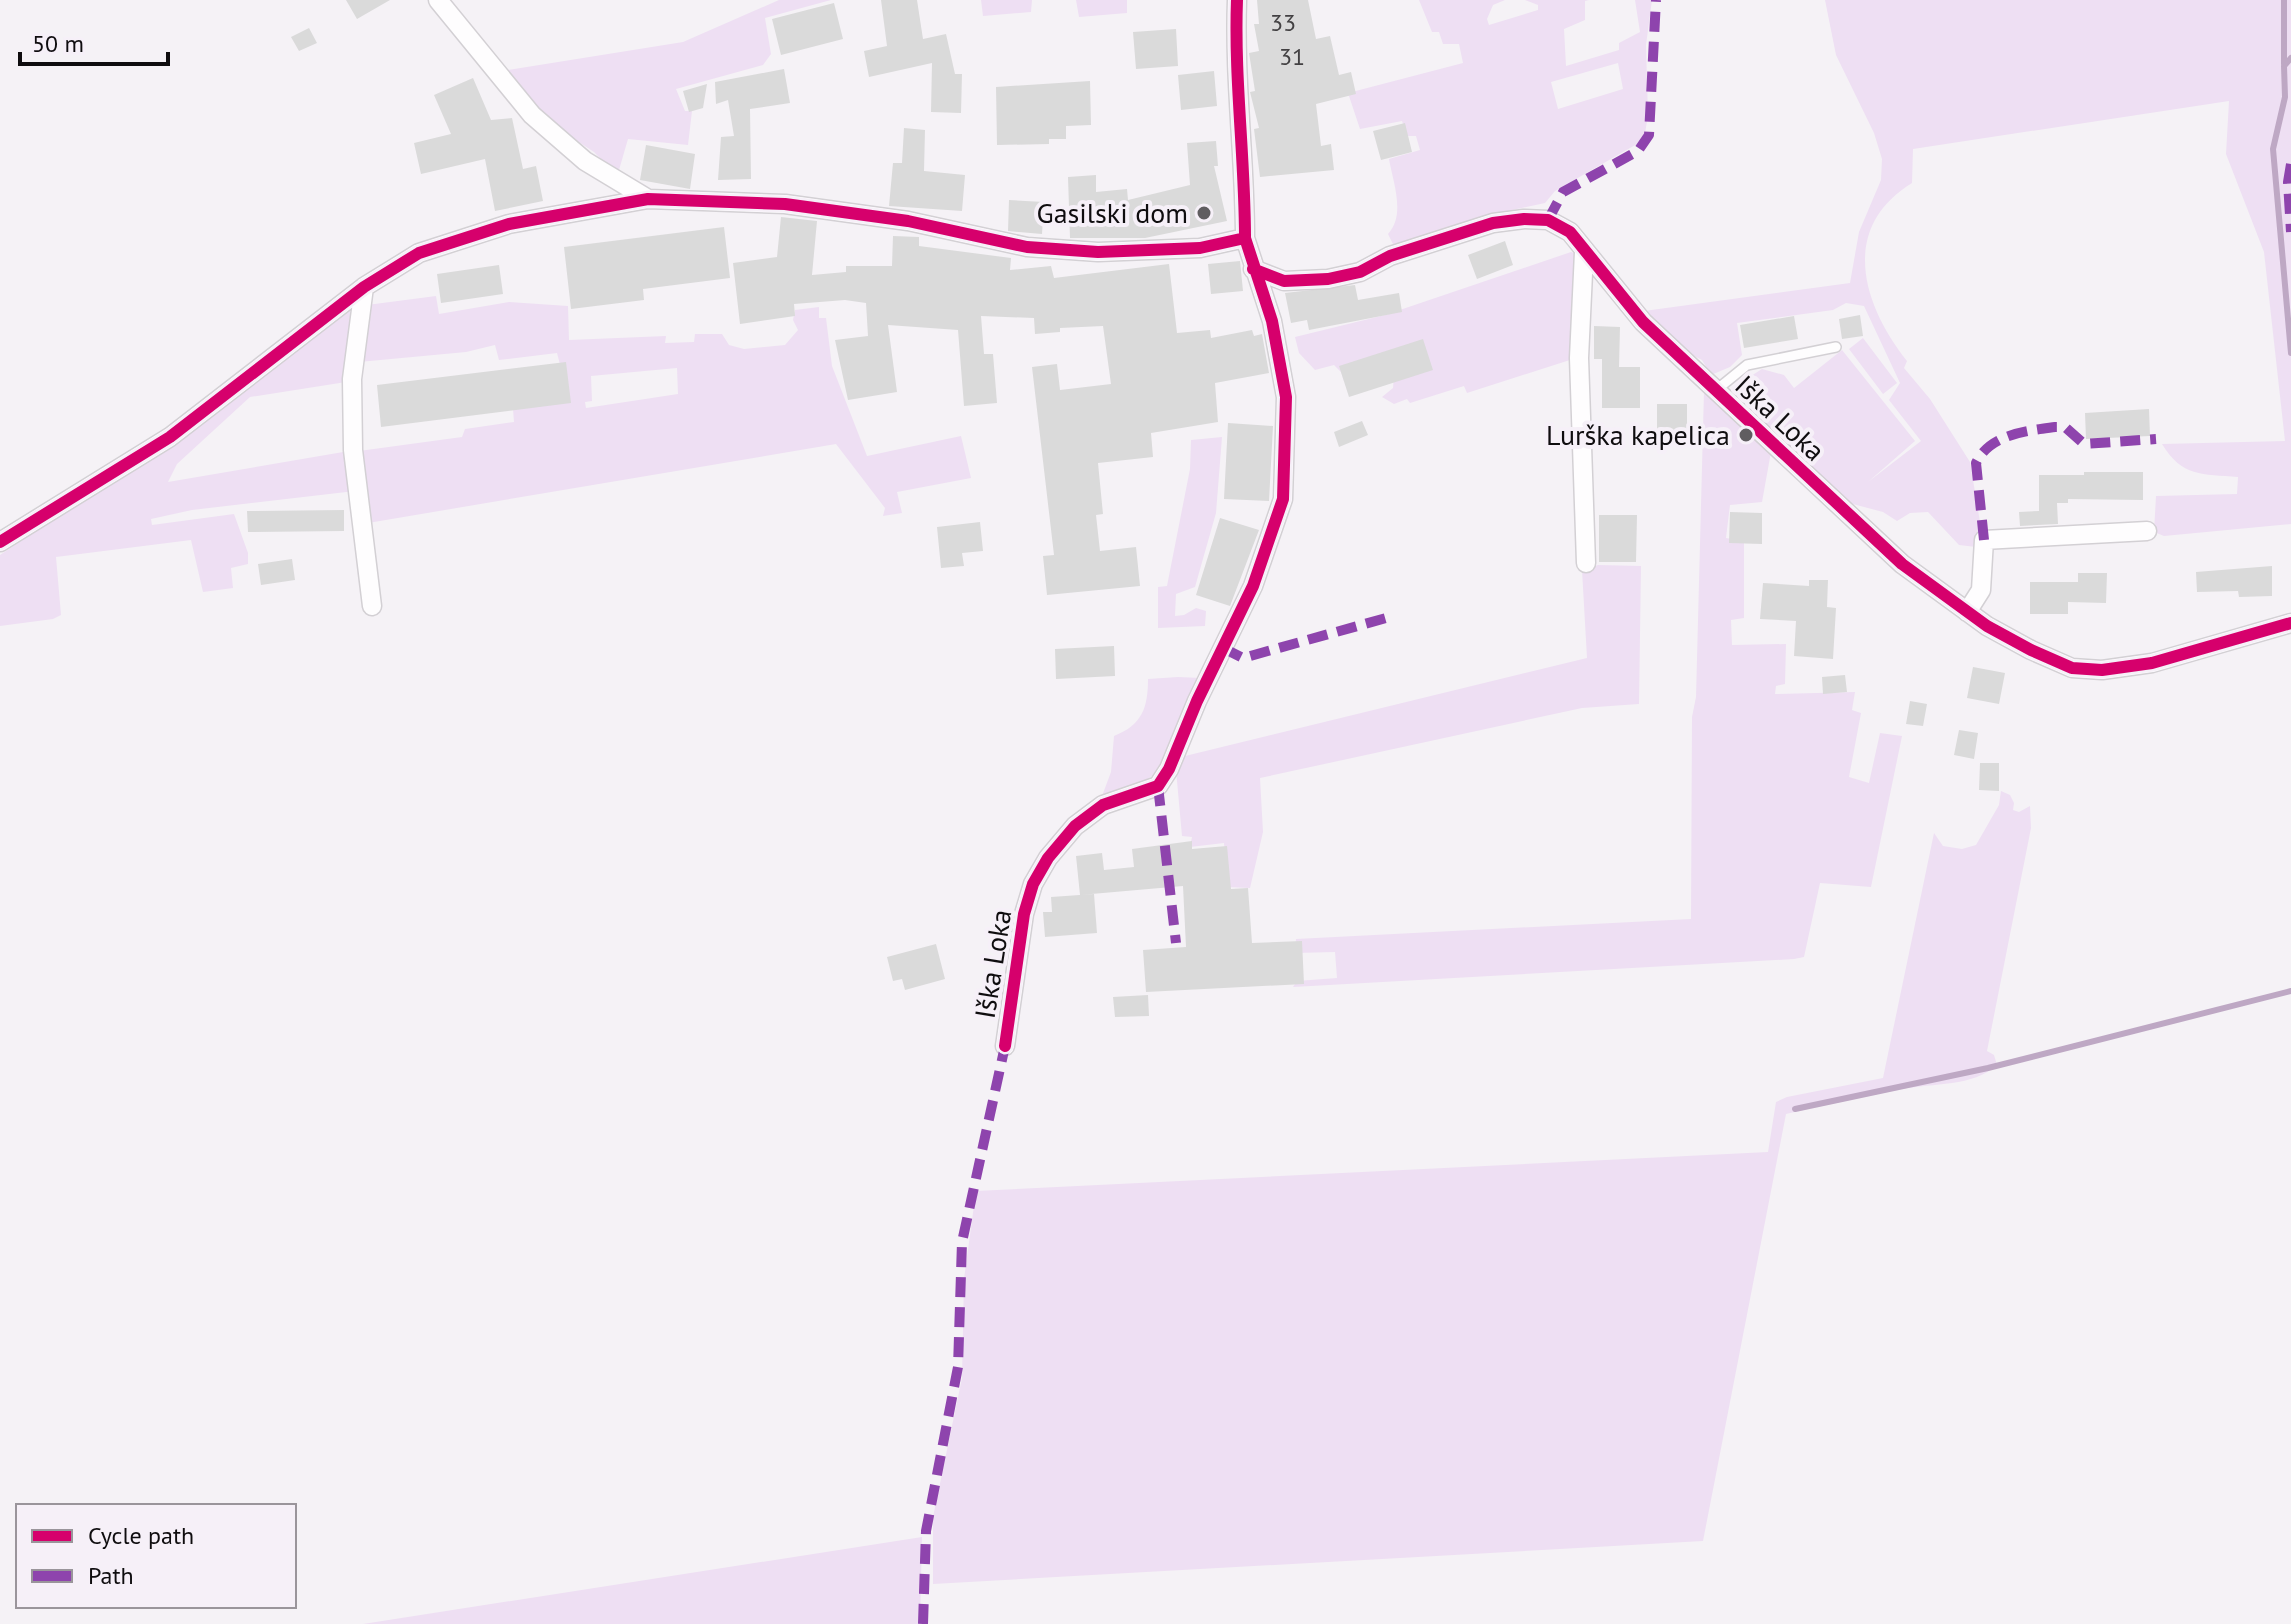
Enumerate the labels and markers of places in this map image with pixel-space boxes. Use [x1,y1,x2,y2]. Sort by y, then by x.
place label: Gasilski dom [1037,194,1188,231]
marker: Gasilski dom [1195,204,1213,222]
place label: Lurška kapelica [1546,416,1730,453]
marker: Lurška kapelica [1737,426,1755,444]

